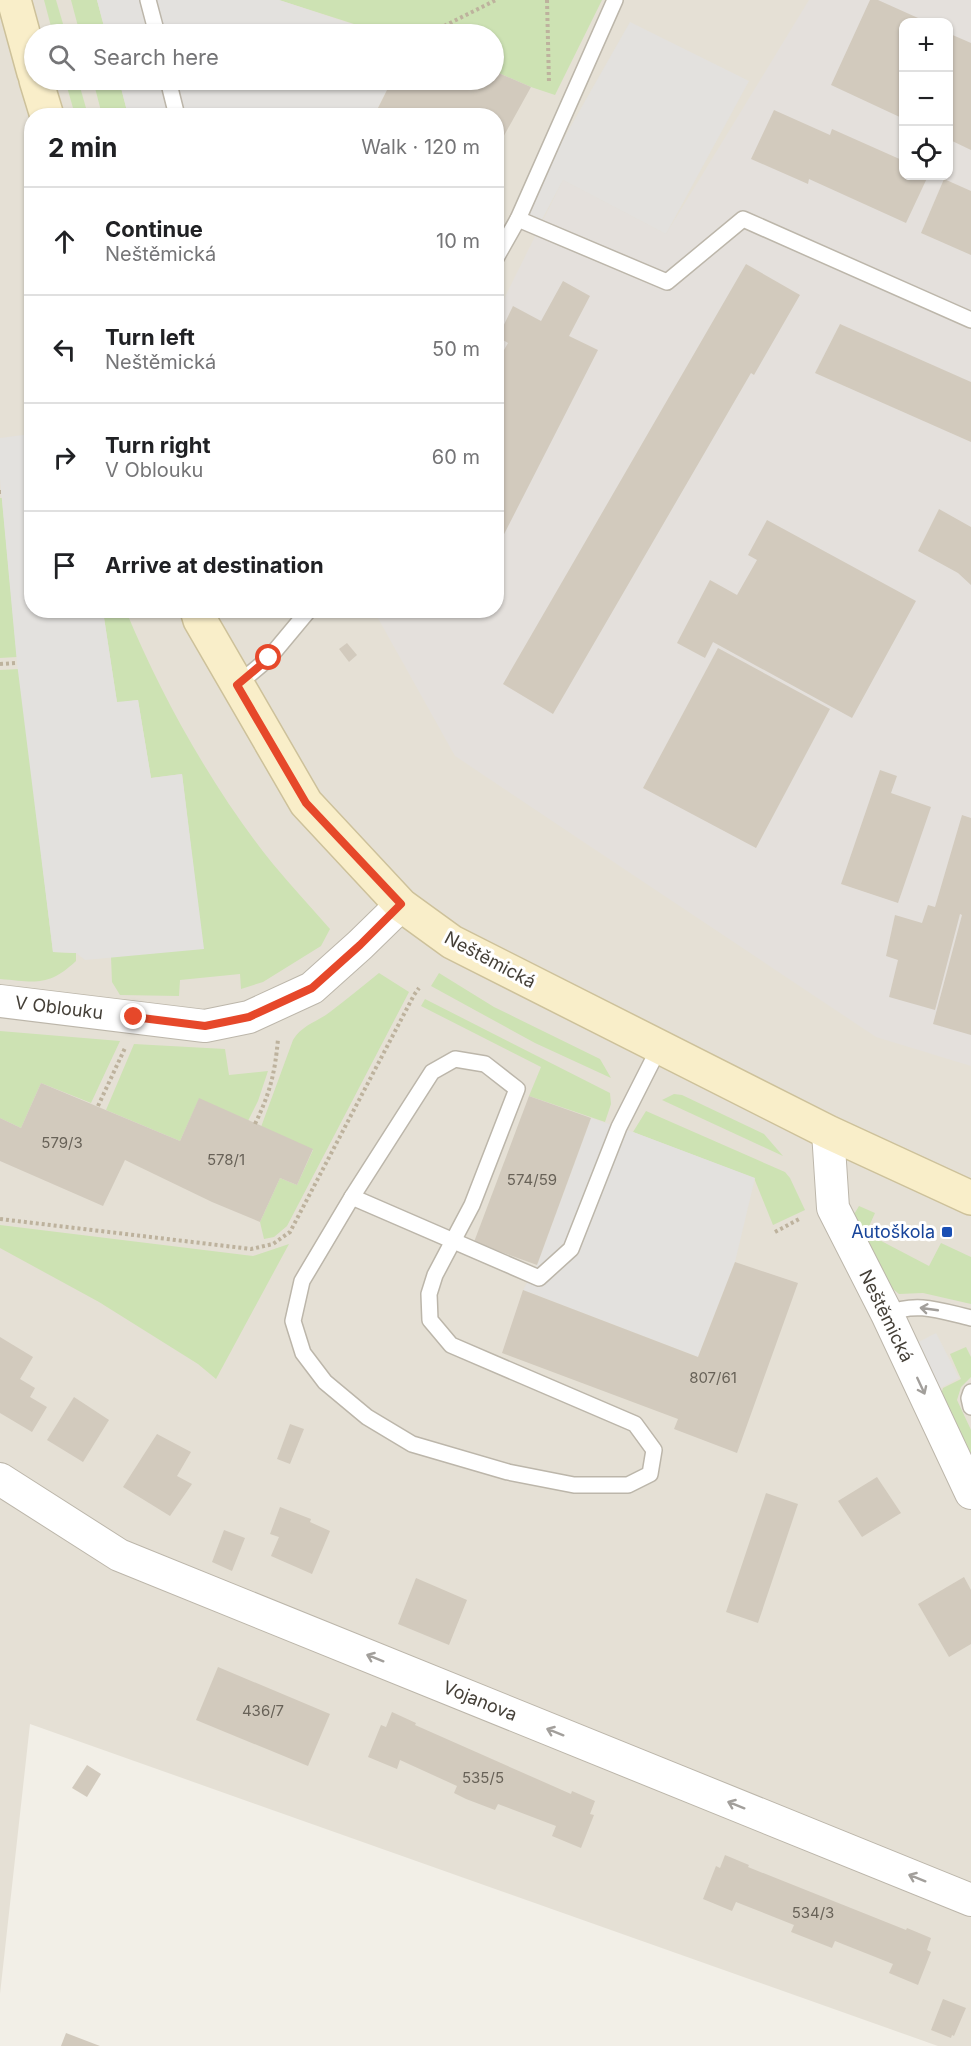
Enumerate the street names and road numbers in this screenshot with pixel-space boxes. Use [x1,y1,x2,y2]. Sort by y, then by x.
street label: Neštěmická [441,927,539,992]
street label: V Oblouku [14,992,104,1023]
street label: Neštěmická [855,1266,918,1365]
street label: Vojanova [440,1676,520,1725]

